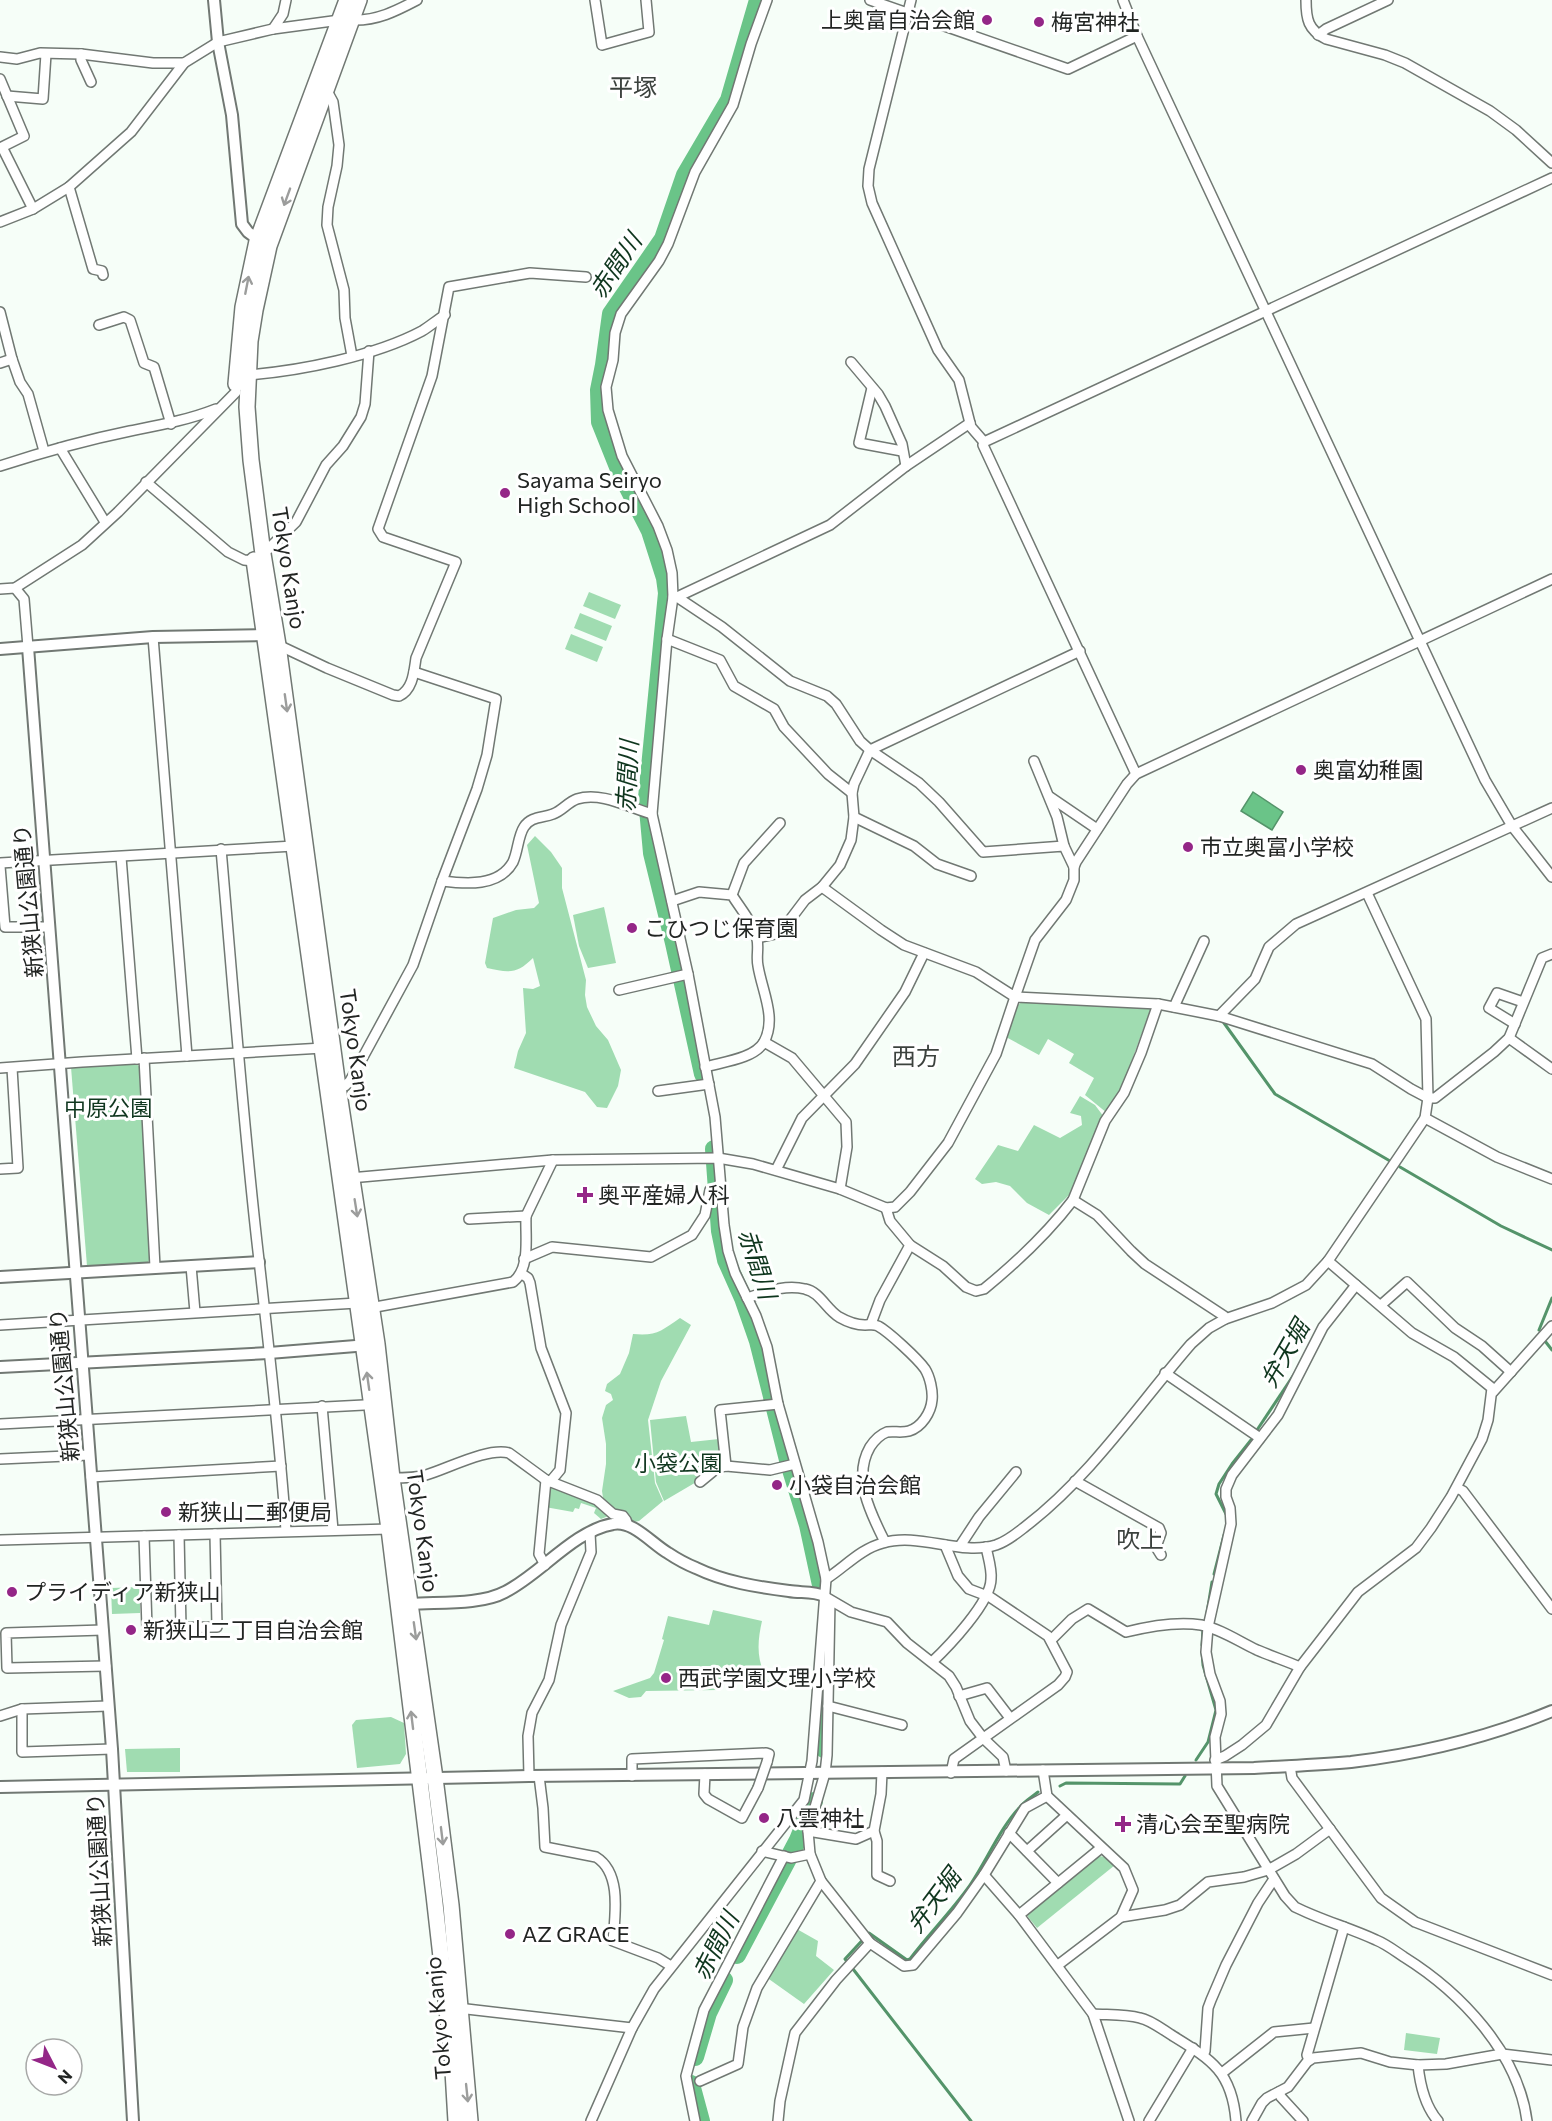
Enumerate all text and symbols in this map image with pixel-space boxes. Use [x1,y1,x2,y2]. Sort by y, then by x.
place label: 上奥富自治会館 [821,6,975,33]
place label: 梅宮神社 [1051,8,1139,35]
marker: 上奥富自治会館 [980,13,994,27]
marker: 梅宮神社 [1032,15,1046,29]
district label: 平塚 [609,72,657,101]
one-way arrow [280,187,291,206]
water label: 赤間川 [583,225,649,303]
one-way arrow [242,276,253,296]
place label: Sayama Seiryo High School [517,466,662,518]
marker: Sayama Seiryo High School [498,486,512,500]
street label: Tokyo Kanjo [267,505,312,631]
one-way arrow [280,692,291,712]
water label: 赤間川 [610,736,643,813]
place label: 奥富幼稚園 [1313,756,1423,783]
marker: 奥富幼稚園 [1294,763,1308,777]
street label: 新狭山公園通り [7,823,48,979]
place label: 市立奥富小学校 [1200,833,1354,860]
marker: 市立奥富小学校 [1181,840,1195,854]
place label: こひつじ保育園 [644,914,798,941]
marker: こひつじ保育園 [625,921,639,935]
street label: Tokyo Kanjo [335,987,378,1113]
district label: 西方 [892,1041,940,1070]
park label: 中原公園 [64,1094,152,1121]
place label: 奥平産婦人科 [598,1181,730,1208]
marker: 奥平産婦人科 [576,1186,594,1204]
one-way arrow [351,1197,362,1217]
water label: 赤間川 [734,1225,784,1305]
street label: 新狭山公園通り [43,1307,84,1463]
water label: 弁天堀 [1253,1311,1316,1392]
one-way arrow [362,1372,373,1392]
park label: 小袋公園 [634,1449,722,1476]
street label: Tokyo Kanjo [402,1468,445,1594]
place label: 小袋自治会館 [789,1471,921,1498]
marker: 小袋自治会館 [770,1478,784,1492]
place label: 新狭山二郵便局 [178,1498,332,1525]
marker: 新狭山二郵便局 [159,1505,173,1519]
district label: 吹上 [1116,1524,1164,1553]
place label: プライディア新狭山 [24,1578,220,1605]
marker: プライディア新狭山 [5,1585,19,1599]
place label: 新狭山二丁目自治会館 [143,1616,363,1643]
one-way arrow [409,1621,420,1641]
marker: 新狭山二丁目自治会館 [124,1623,138,1637]
place label: 西武学園文理小学校 [678,1664,876,1691]
marker: 西武学園文理小学校 [659,1671,673,1685]
one-way arrow [406,1711,417,1731]
street label: 新狭山公園通り [81,1792,116,1948]
place label: 八雲神社 [776,1804,864,1831]
place label: 清心会至聖病院 [1136,1810,1290,1837]
marker: 八雲神社 [757,1811,771,1825]
marker: 清心会至聖病院 [1114,1815,1132,1833]
one-way arrow [437,1826,448,1846]
water label: 弁天堀 [900,1859,968,1938]
water label: 赤間川 [685,1904,745,1984]
place label: AZ GRACE [522,1920,630,1947]
marker: AZ GRACE [503,1927,517,1941]
street label: Tokyo Kanjo [419,1955,456,2081]
north arrow [24,2037,84,2097]
text: N [54,2067,77,2088]
one-way arrow [462,2083,473,2102]

